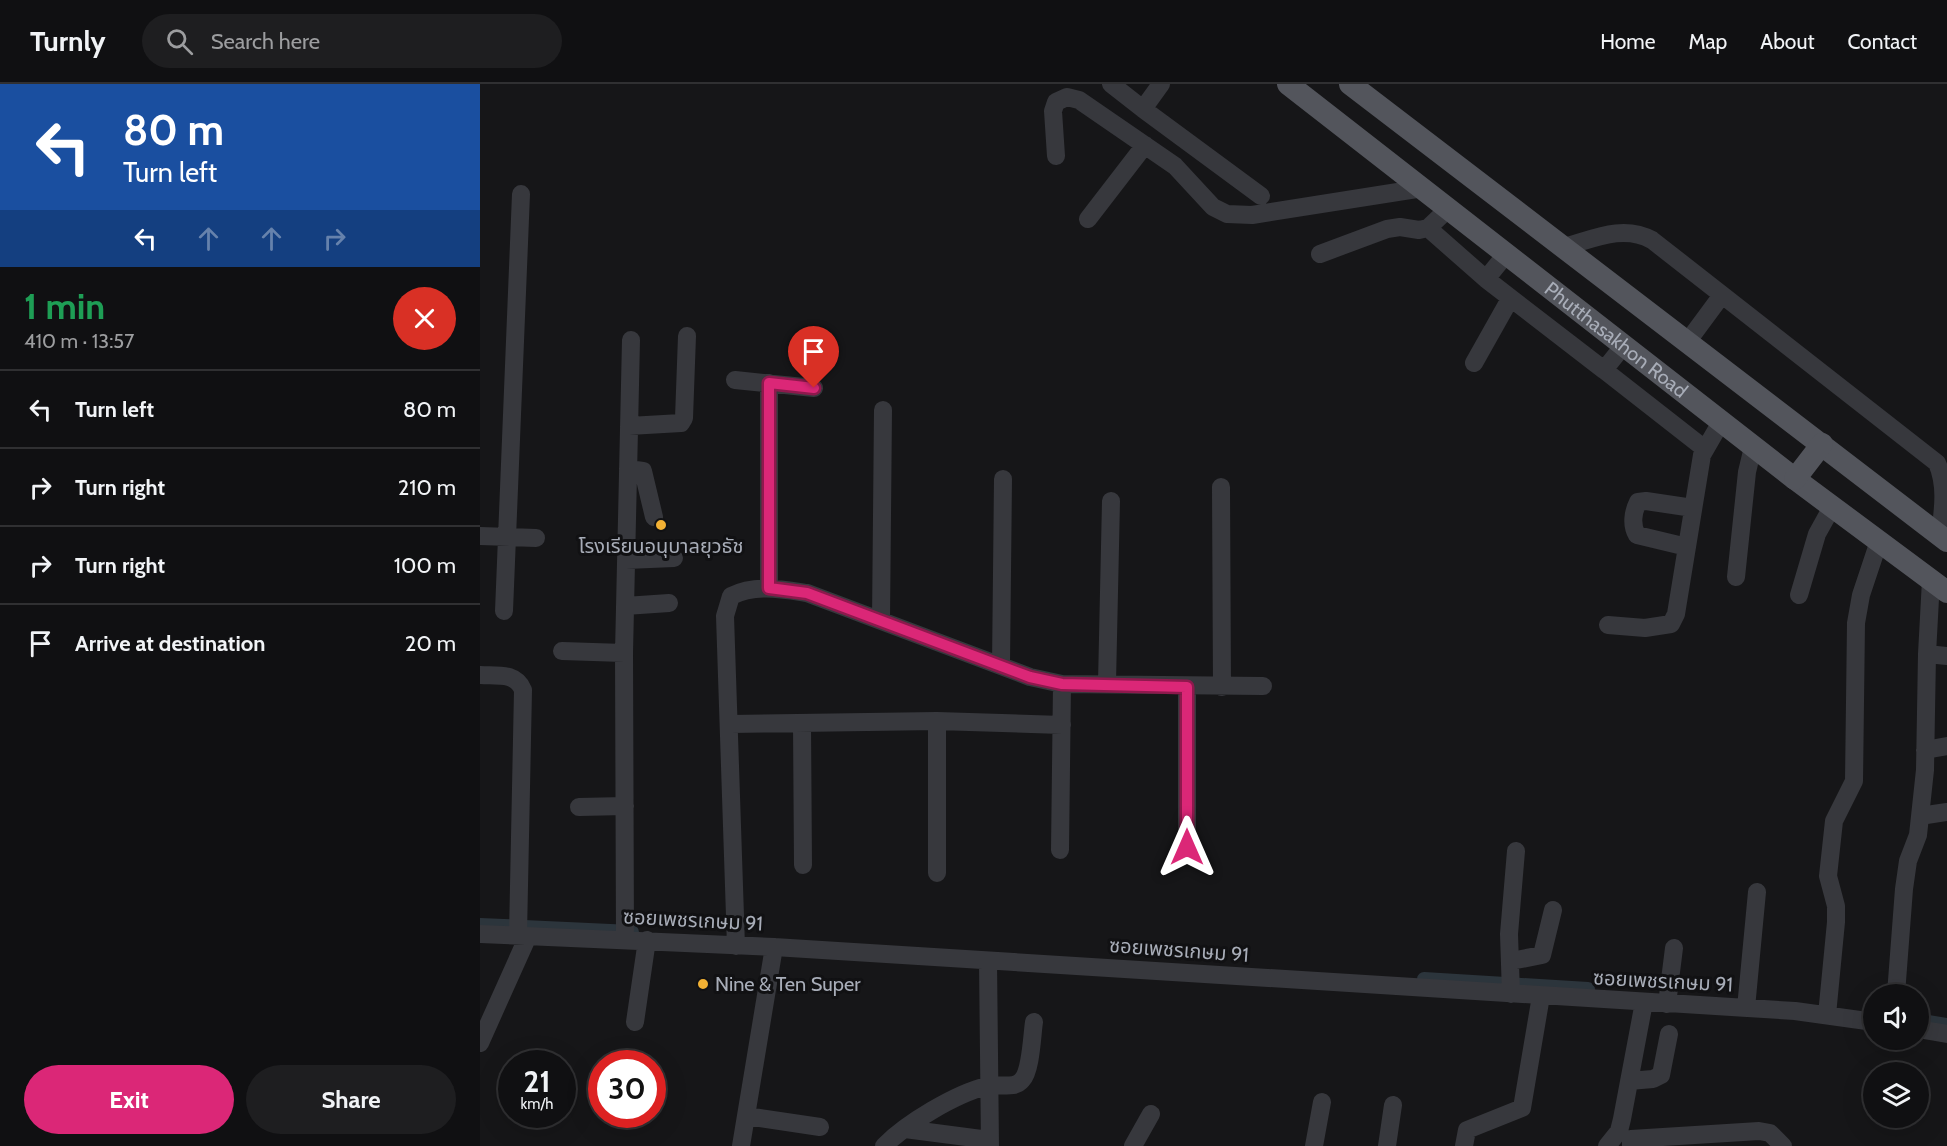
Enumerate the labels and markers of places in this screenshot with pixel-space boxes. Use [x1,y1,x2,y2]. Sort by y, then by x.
pin [788,326,839,388]
marker: โรงเรียนอนุบาลยุวธัช [654,518,668,532]
place label: โรงเรียนอนุบาลยุวธัช [578,534,744,558]
place label: Nine & Ten Super [715,972,861,996]
marker: Nine & Ten Super [696,977,710,991]

